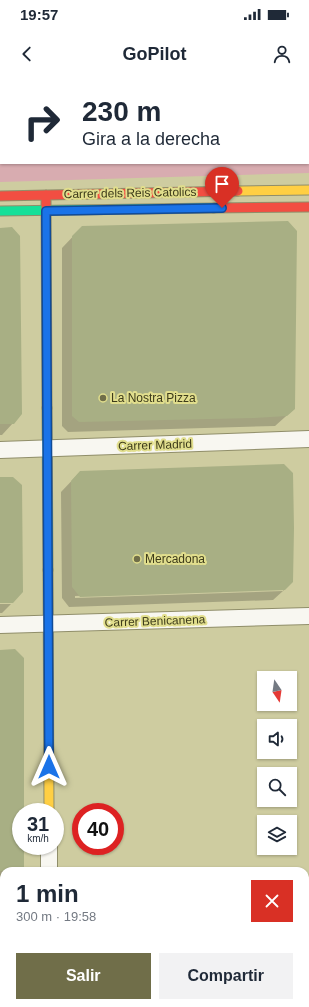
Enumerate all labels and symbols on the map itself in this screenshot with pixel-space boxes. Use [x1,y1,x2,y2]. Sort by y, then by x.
pin [205,167,239,208]
street label: Carrer dels Reis Catolics [64,185,196,201]
place label: La Nostra Pizza [111,391,196,405]
marker: La Nostra Pizza [98,393,108,403]
street label: Carrer Madrid [118,437,192,453]
place label: Mercadona [145,552,205,566]
marker: Mercadona [132,554,142,564]
street label: Carrer Benicanena [104,612,206,630]
north arrow [257,671,297,711]
position arrow [28,746,70,788]
speed limit sign: 40 [72,803,124,855]

